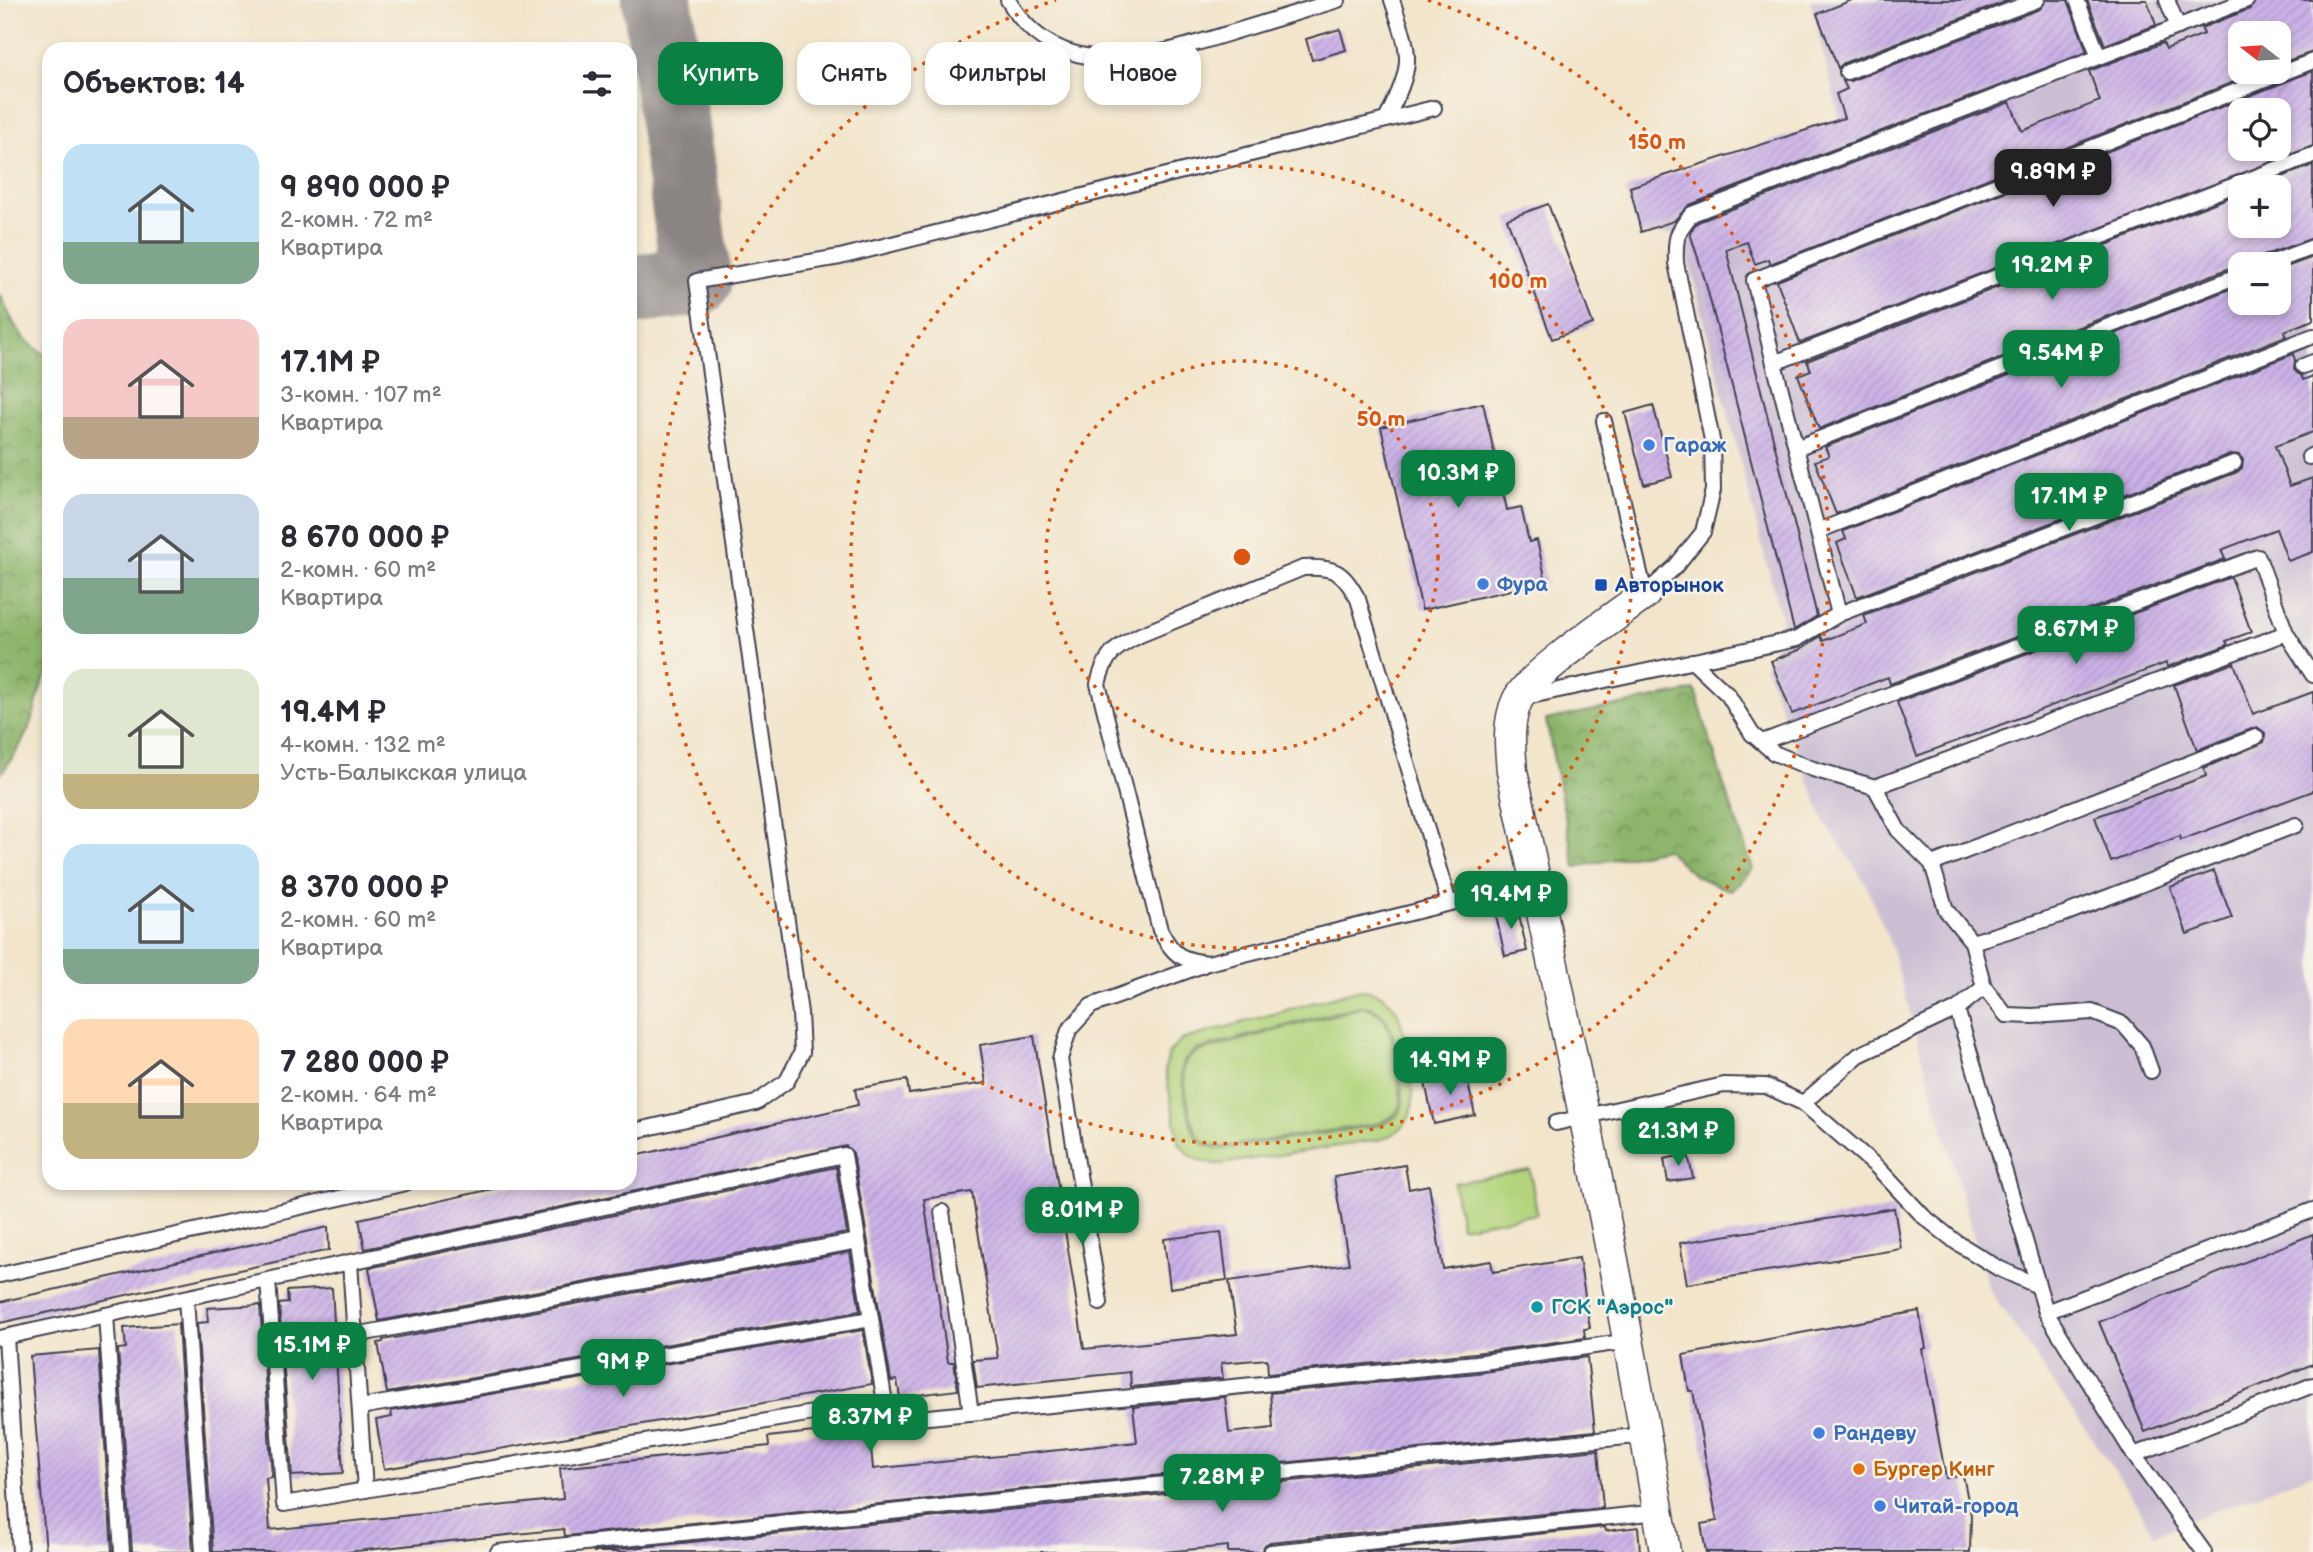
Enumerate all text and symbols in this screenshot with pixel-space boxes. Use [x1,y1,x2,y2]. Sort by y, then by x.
north arrow [2228,21,2291,84]
map controls [2228,21,2291,315]
chip: Купить [658,42,783,105]
chip: Снять [797,42,911,105]
chip: Фильтры [925,42,1070,105]
chip: Новое [1084,42,1201,105]
icon: filters [578,65,616,103]
text: Объектов: 14 [63,66,245,102]
button: locate [2228,98,2291,161]
text: 150 m [1628,130,1686,155]
pin: 9.89M ₽ [1988,150,2118,209]
text: 9.89M ₽ [2010,158,2096,186]
text: 9 890 000 ₽ [280,170,450,206]
icon: home [119,172,203,256]
button: + [2228,175,2291,238]
text: 2-комн. · 72 m² [280,206,433,234]
text: Квартира [280,234,383,262]
pin: 19.2M ₽ [1987,243,2117,302]
text: 19.2M ₽ [2011,251,2093,279]
button: − [2228,252,2291,315]
text: 100 m [1489,269,1547,294]
pin: 9.54M ₽ [1996,330,2126,390]
text: 9.54M ₽ [2019,339,2103,367]
text: 17.1M ₽ [280,345,380,381]
icon: home [119,347,203,431]
text: 3-комн. · 107 m² [280,381,442,409]
text: 50 m [1357,407,1405,432]
text: Квартира [280,409,383,437]
place label: Гараж [1663,433,1727,458]
marker: Гараж [1641,437,1657,453]
pin: 10.3M ₽ [1393,450,1523,510]
text: 10.3M ₽ [1417,459,1499,487]
pin: 17.1M ₽ [2004,474,2134,533]
text: 17.1M ₽ [2031,482,2107,510]
text: 8 670 000 ₽ [280,520,449,556]
icon: home [119,522,203,606]
centre of rings [1230,545,1254,569]
text: 2-комн. · 60 m² [280,556,436,584]
place label: Фура [1497,572,1549,597]
place label: Авторынок [1614,573,1724,598]
marker: Фура [1475,576,1491,592]
marker: Авторынок [1593,577,1609,593]
text: Квартира [280,584,383,612]
pin: 8.67M ₽ [2011,606,2141,666]
text: 8.67M ₽ [2034,615,2118,643]
text: 19.4M ₽ [280,695,386,731]
icon: home [119,697,203,781]
text: 4-комн. · 132 m² [280,731,446,759]
text: Усть-Балыкская улица [280,759,527,787]
text: 8 370 000 ₽ [280,870,449,906]
icon: home [119,872,203,956]
pin: 19.4M ₽ [1446,872,1576,931]
text: 19.4M ₽ [1470,880,1552,908]
text: 2-комн. · 60 m² [280,906,436,934]
text: Квартира [280,934,383,962]
pin: 14.9M ₽ [1385,1038,1515,1097]
text: 7 280 000 ₽ [280,1045,449,1081]
text: 14.9M ₽ [1409,1046,1491,1074]
icon: home [119,1047,203,1131]
text: 2-комн. · 64 m² [280,1081,437,1109]
pin: 21.3M ₽ [1613,1108,1743,1168]
text: Квартира [280,1109,383,1137]
text: 21.3M ₽ [1638,1117,1718,1145]
pin: 8.01M ₽ [1017,1188,1147,1247]
text: 8.01M ₽ [1041,1196,1123,1224]
place label: ГСК "Аэрос" [1551,1295,1673,1320]
marker: ГСК "Аэрос" [1529,1299,1545,1315]
pin: 15.1M ₽ [247,1322,377,1382]
text: 15.1M ₽ [273,1331,351,1359]
pin: 9M ₽ [582,1340,664,1399]
text: 9M ₽ [597,1348,649,1376]
pin: 8.37M ₽ [805,1394,935,1454]
text: 8.37M ₽ [828,1403,912,1431]
place label: Рандеву [1833,1421,1917,1446]
marker: Рандеву [1811,1425,1827,1441]
pin: 7.28M ₽ [1157,1454,1287,1514]
place label: Бургер Кинг [1873,1457,1996,1482]
marker: Бургер Кинг [1851,1461,1867,1477]
text: 7.28M ₽ [1180,1463,1264,1491]
place label: Читай-город [1894,1494,2019,1519]
marker: Читай-город [1872,1498,1888,1514]

